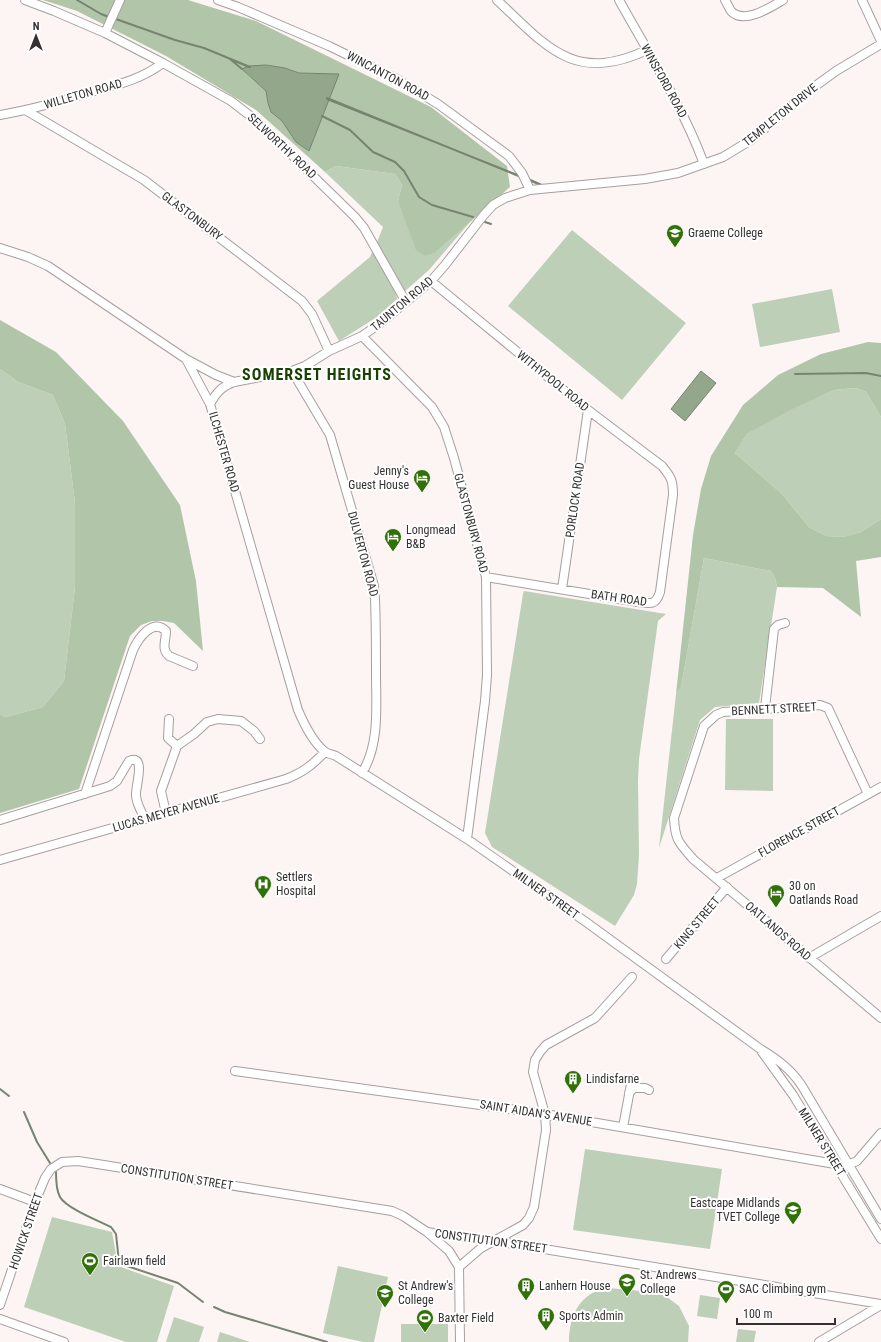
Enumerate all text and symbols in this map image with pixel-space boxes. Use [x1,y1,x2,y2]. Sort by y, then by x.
north arrow [16,16,56,56]
text: N [33,20,40,33]
street label: WINSFORD ROAD [638,42,690,120]
street label: WINCANTON ROAD [344,48,432,104]
street label: WILLETON ROAD [42,76,124,112]
street label: TEMPLETON DRIVE [740,81,820,149]
street label: SELWORTHY ROAD [245,110,319,182]
street label: GLASTONBURY [159,189,226,244]
school or university icon: Graeme College [665,223,685,248]
place label: Graeme College [688,226,763,240]
street label: TAUNTON ROAD [368,274,436,334]
street label: WITHYPOOL ROAD [514,348,592,414]
district label: SOMERSET HEIGHTS [242,365,392,384]
street label: ILCHESTER ROAD [206,410,242,494]
street label: PORLOCK ROAD [563,461,587,539]
place label: Jenny's Guest House [348,464,409,492]
hotel icon: Jenny's Guest House [412,468,432,493]
street label: GLASTONBURY ROAD [451,472,491,574]
street label: DULVERTON ROAD [345,510,381,598]
place label: Longmead B&B [406,523,456,551]
hotel icon: Longmead B&B [383,527,403,552]
street label: BATH ROAD [590,587,648,609]
street label: BENNETT STREET [731,700,817,718]
street label: LUCAS MEYER AVENUE [111,791,221,835]
street label: FLORENCE STREET [756,804,842,860]
street label: MILNER STREET [510,866,582,922]
place label: Settlers Hospital [276,870,316,898]
hospital icon: Settlers Hospital [253,874,273,899]
place label: 30 on Oatlands Road [789,879,858,907]
hotel icon: 30 on Oatlands Road [766,883,786,908]
street label: KING STREET [671,894,723,952]
street label: OATLANDS ROAD [742,899,814,964]
building icon: Lindisfarne [563,1069,583,1094]
place label: Lindisfarne [586,1072,639,1086]
street label: SAINT AIDAN'S AVENUE [479,1097,593,1129]
street label: MILNER STREET [796,1105,848,1179]
street label: CONSTITUTION STREET [120,1161,234,1193]
street label: HOWICK STREET [6,1191,46,1271]
place label: Eastcape Midlands TVET College [690,1196,780,1224]
school or university icon: Eastcape Midlands TVET College [783,1200,803,1225]
street label: CONSTITUTION STREET [434,1226,548,1256]
sports icon: Fairlawn field [80,1251,100,1276]
place label: Fairlawn field [103,1254,166,1268]
place label: St. Andrews College [640,1268,697,1296]
school or university icon: St. Andrews College [617,1272,637,1297]
building icon: Lanhern House [516,1276,536,1301]
place label: St Andrew's College [398,1279,453,1307]
place label: Lanhern House [539,1279,611,1293]
sports icon: SAC Climbing gym [716,1279,736,1304]
place label: SAC Climbing gym [739,1282,826,1296]
school or university icon: St Andrew's College [375,1283,395,1308]
scale bar [737,1300,835,1326]
building icon: Sports Admin [536,1306,556,1331]
text: 100 m [743,1307,773,1321]
sports icon: Baxter Field [415,1308,435,1333]
place label: Sports Admin [559,1309,624,1323]
place label: Baxter Field [438,1311,494,1325]

